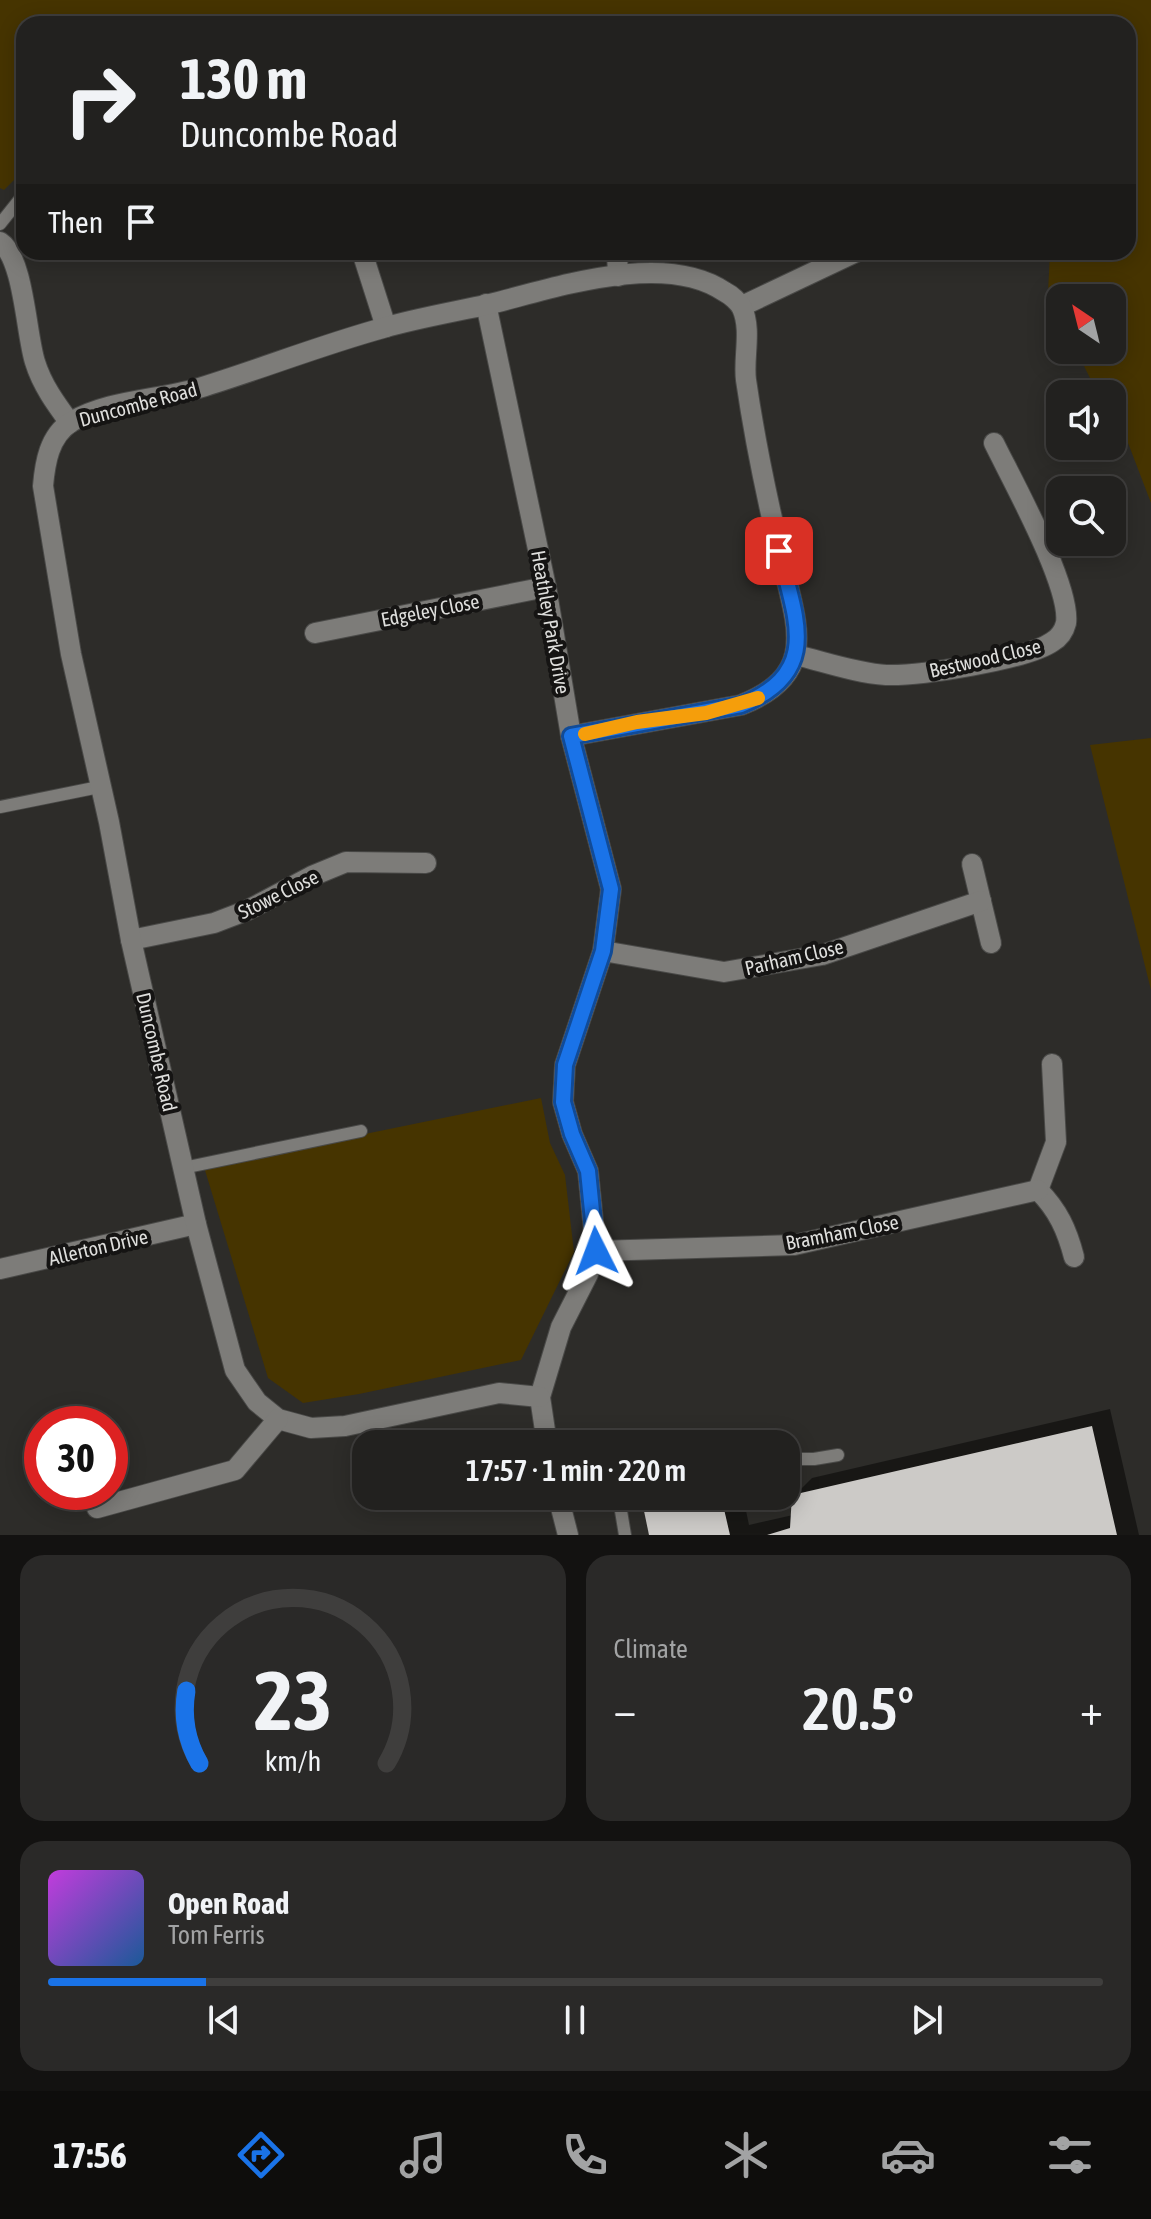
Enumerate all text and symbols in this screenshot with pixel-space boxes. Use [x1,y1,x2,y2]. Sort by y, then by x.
text: 130 m [180,47,307,111]
icon: right [48,48,152,152]
text: Duncombe Road [180,113,398,155]
icon: arrive [119,200,163,244]
text: Then [48,205,103,239]
north arrow [1046,284,1126,364]
map controls [1046,284,1126,556]
street label: Duncombe Road [76,377,200,431]
button: sound [1046,380,1126,460]
button: search [1046,476,1126,556]
pin [745,517,813,585]
icon: arrive [757,529,801,573]
street label: Heathley Park Drive [527,548,575,696]
street label: Edgeley Close [379,589,481,631]
street label: Bestwood Close [927,634,1043,682]
street label: Stowe Close [234,865,322,923]
street label: Parham Close [743,935,845,979]
street label: Duncombe Road [132,990,182,1114]
position arrow [554,1209,638,1293]
street label: Bramham Close [784,1210,900,1254]
street label: Allerton Drive [46,1224,150,1270]
speed limit sign: 30 [24,1406,128,1510]
text: 17:57 · 1 min · 220 m [466,1453,686,1487]
text: Climate [614,1634,688,1664]
text: 23 [254,1652,332,1748]
text: 20.5° [802,1674,914,1743]
text: − [614,1684,636,1734]
text: + [1080,1684,1103,1734]
text: km/h [264,1744,321,1777]
text: Open Road [168,1886,289,1920]
text: Tom Ferris [168,1920,265,1950]
icon: previous [202,1998,246,2042]
icon: pause [553,1998,597,2042]
icon: next [905,1998,949,2042]
icon: directions [233,2127,289,2183]
icon: music [395,2127,451,2183]
icon: phone [557,2127,613,2183]
icon: climate [718,2127,774,2183]
icon: car [880,2127,936,2183]
icon: filters [1042,2127,1098,2183]
text: 17:56 [53,2134,127,2176]

